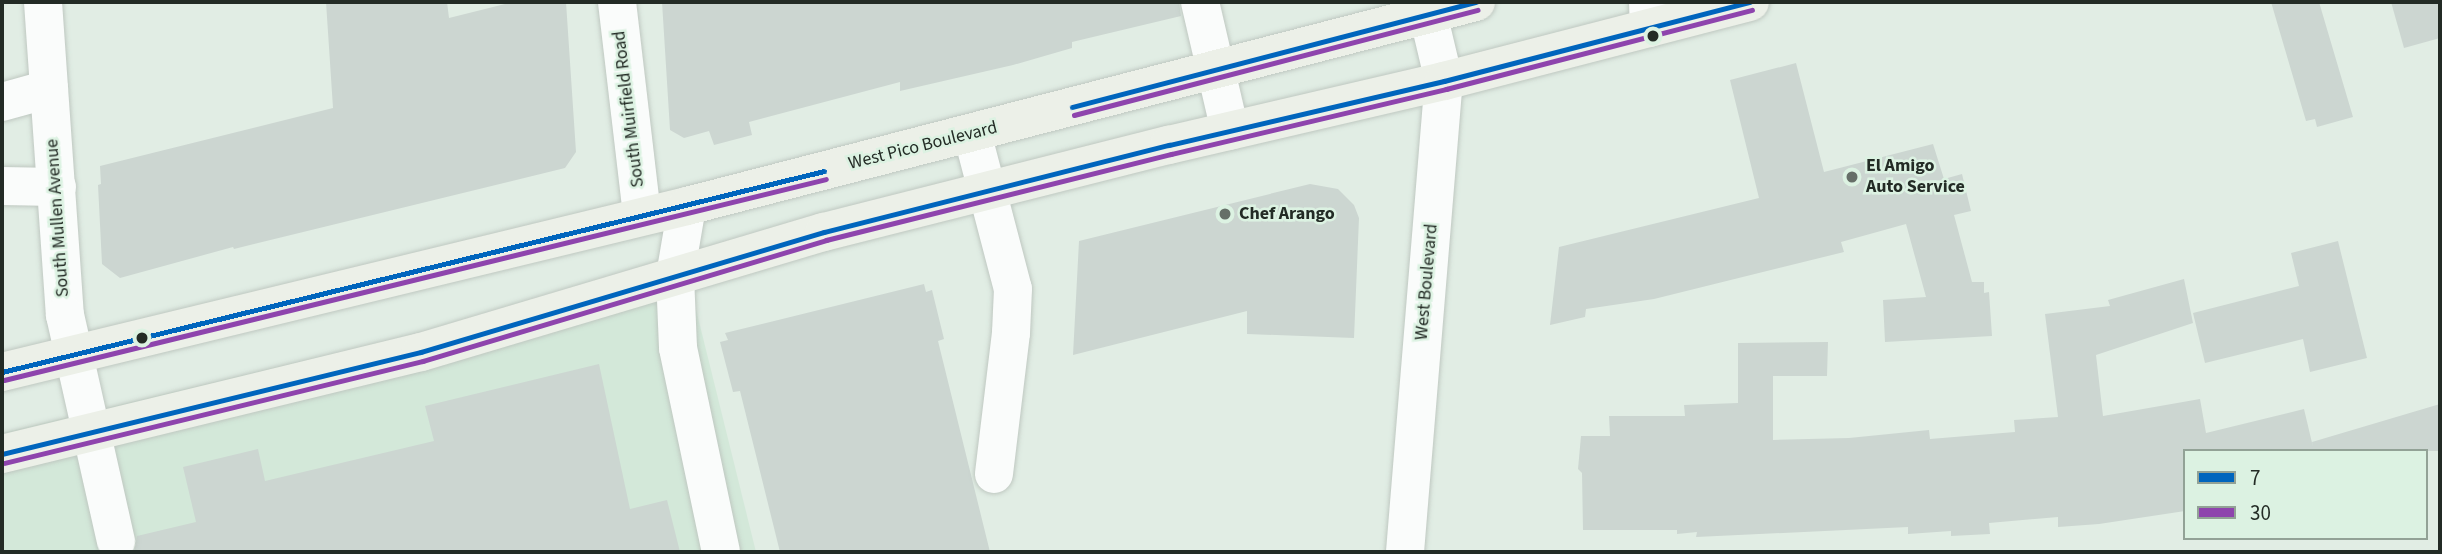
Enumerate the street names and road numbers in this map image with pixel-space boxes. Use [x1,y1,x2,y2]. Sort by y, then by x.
street label: South Muirfield Road [609,29,649,189]
street label: West Pico Boulevard [846,117,1000,175]
street label: South Mullen Avenue [42,138,74,298]
street label: West Boulevard [1411,223,1443,341]

